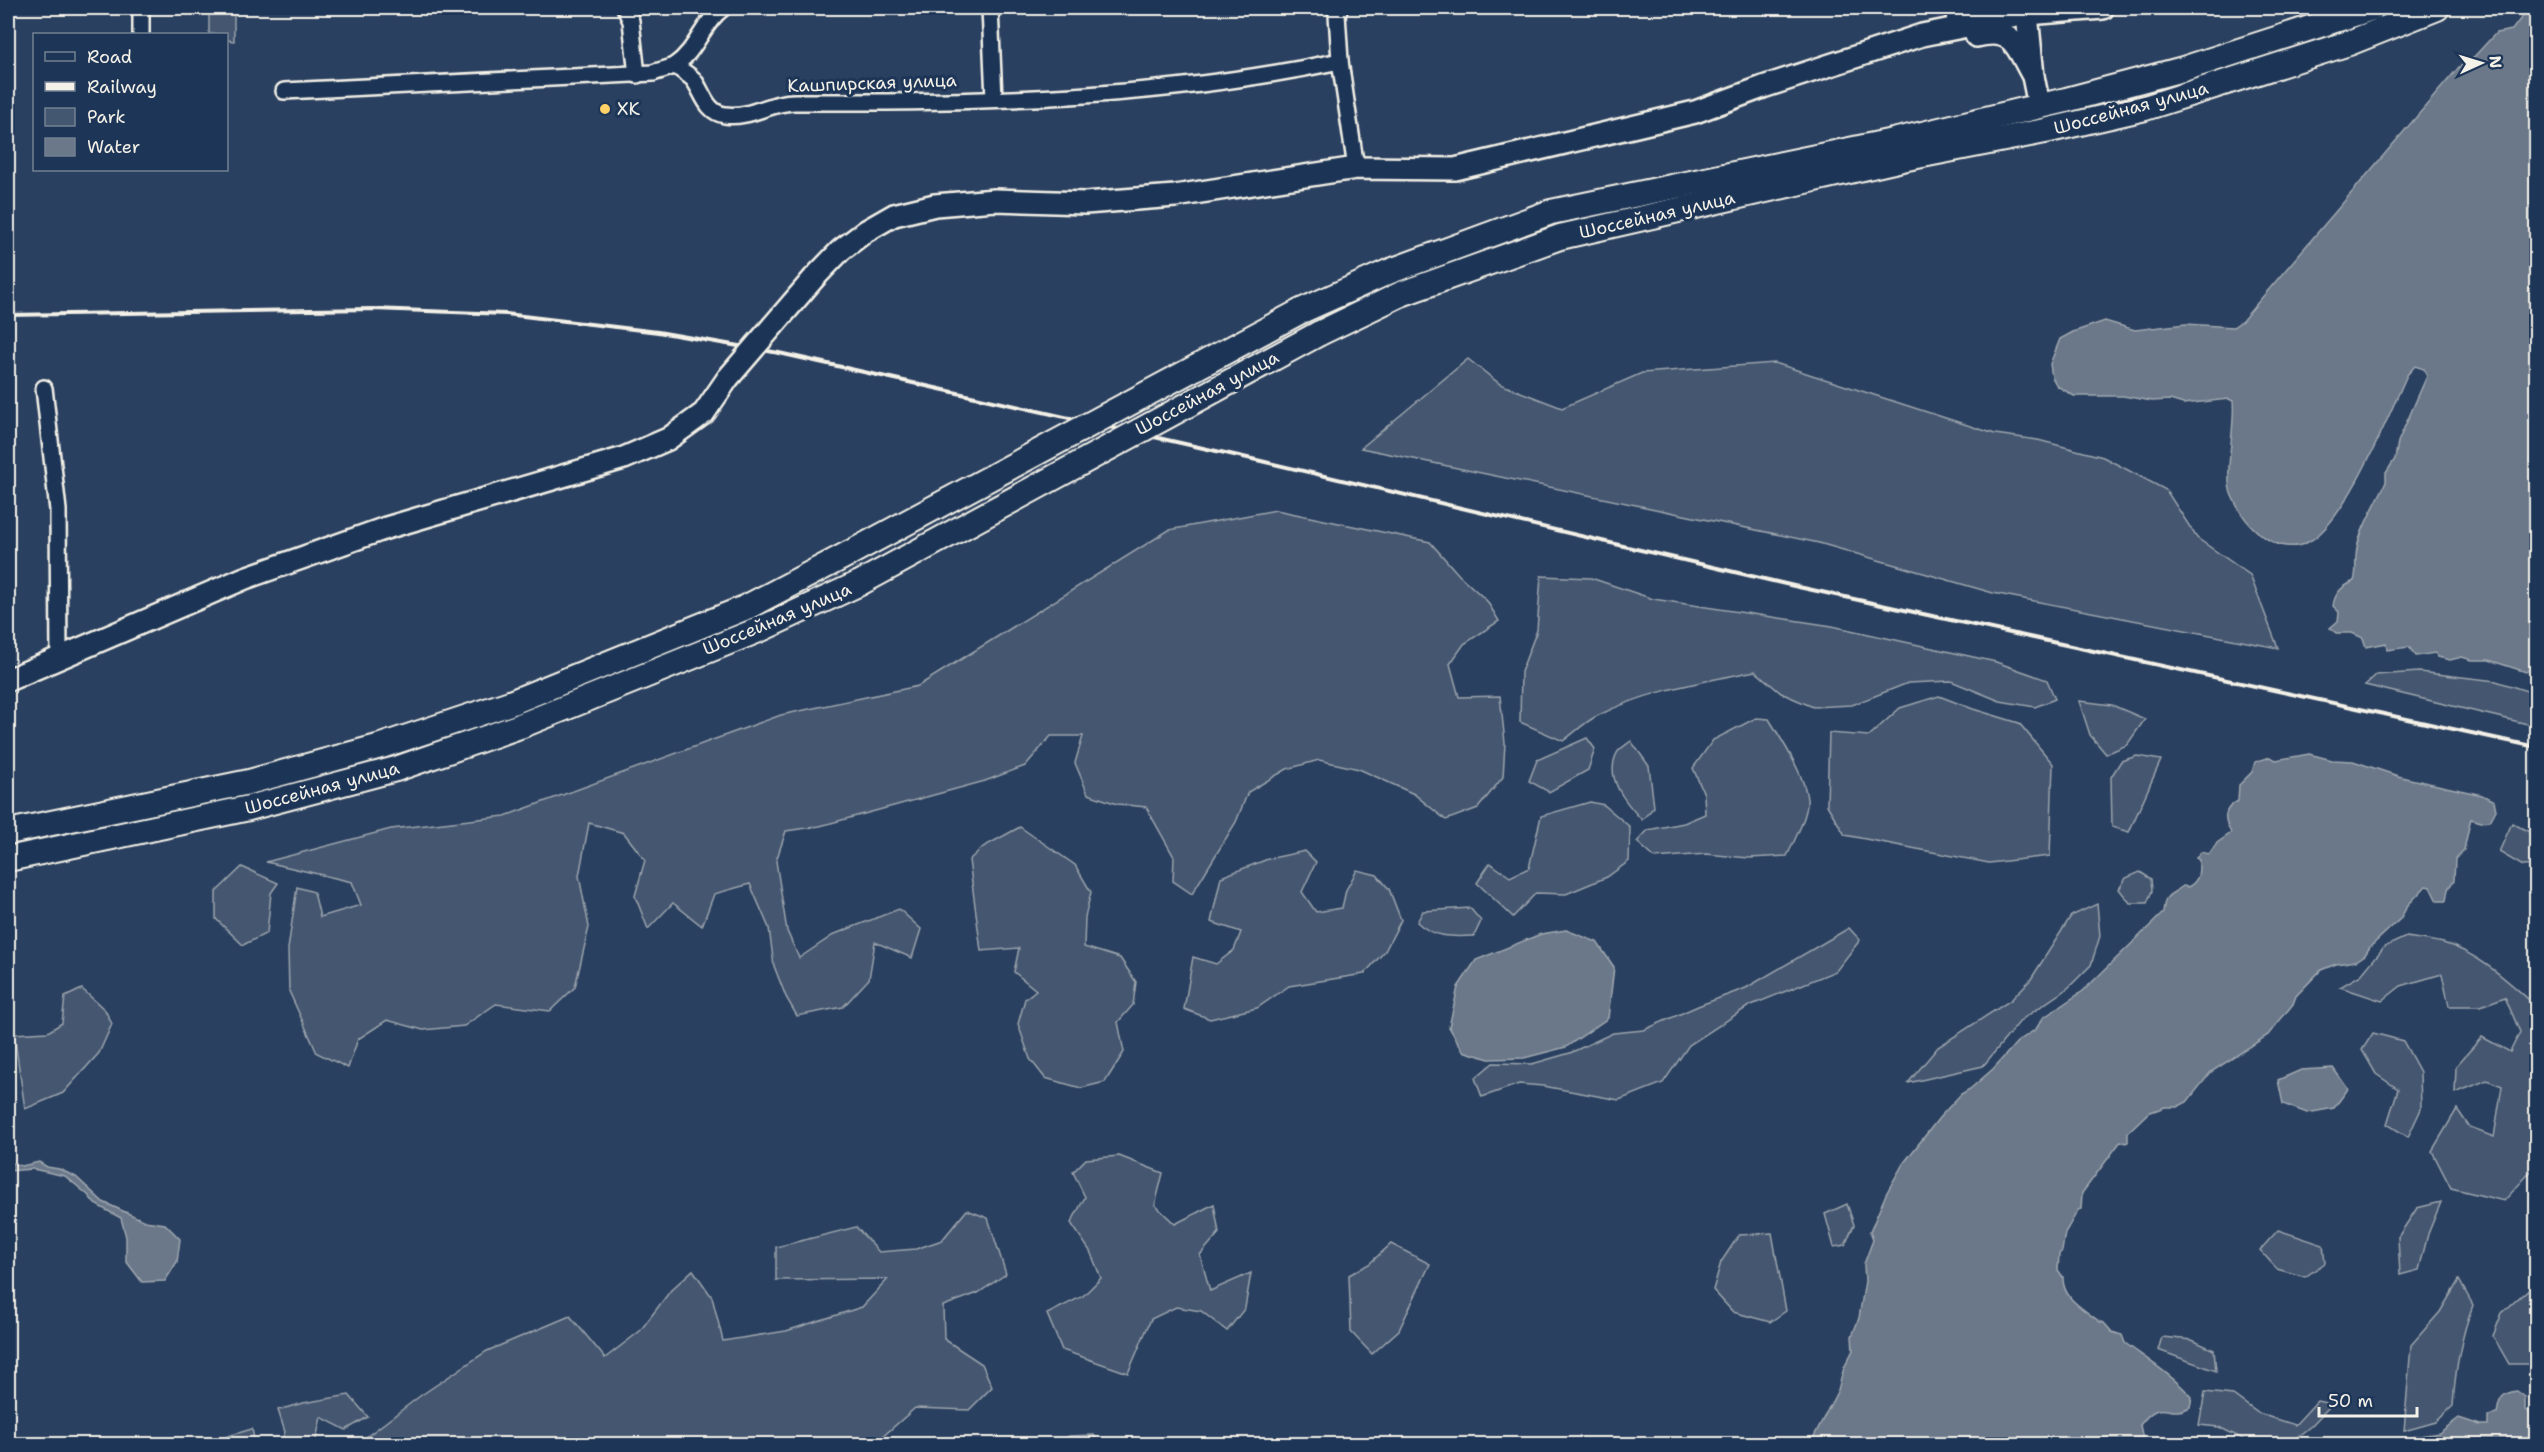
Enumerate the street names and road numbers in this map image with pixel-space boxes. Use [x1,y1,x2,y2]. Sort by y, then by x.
street label: Кашпирская улица [787,68,957,98]
street label: Шоссейная улица [2051,76,2211,140]
street label: Шоссейная улица [1577,185,1737,245]
street label: Шоссейная улица [1131,345,1283,441]
street label: Шоссейная улица [699,577,855,661]
street label: Шоссейная улица [242,756,402,820]

